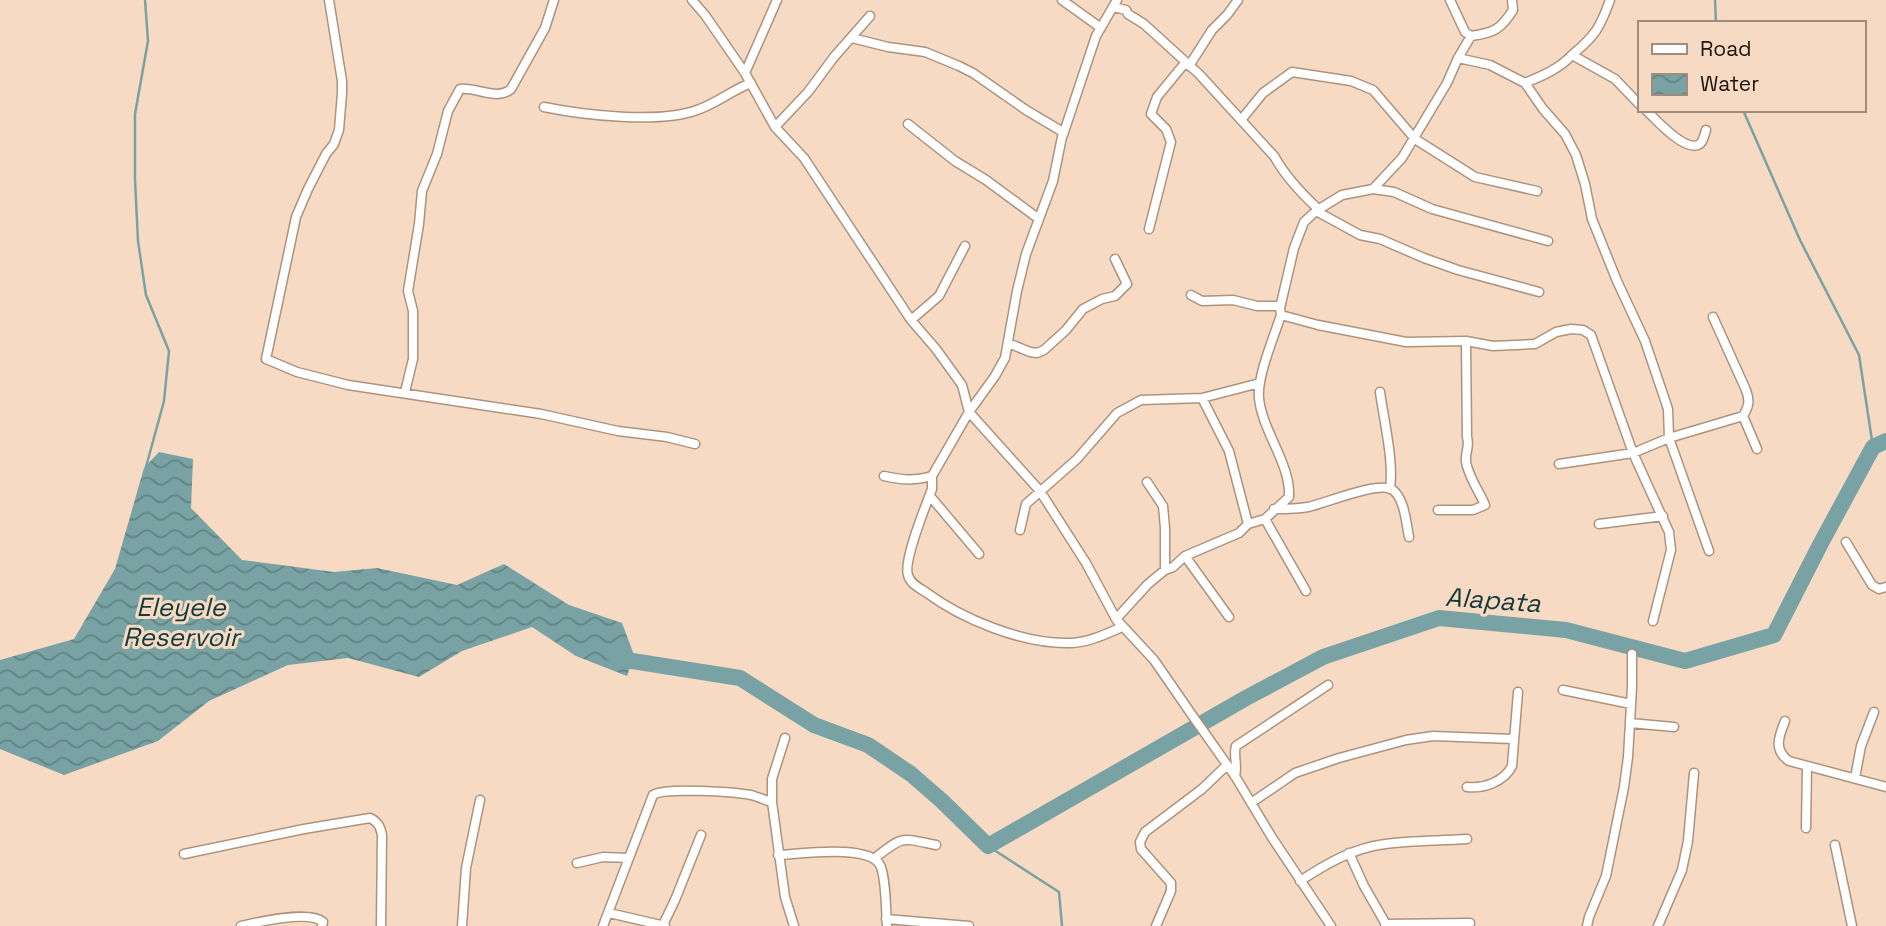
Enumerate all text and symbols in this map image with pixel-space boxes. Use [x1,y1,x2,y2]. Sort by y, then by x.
legend [1638,21,1865,112]
text: Road [1700,35,1752,62]
text: Water [1700,70,1759,97]
water label: Alapata [1444,580,1543,620]
water label: Eleyele Reservoir [123,590,242,654]

